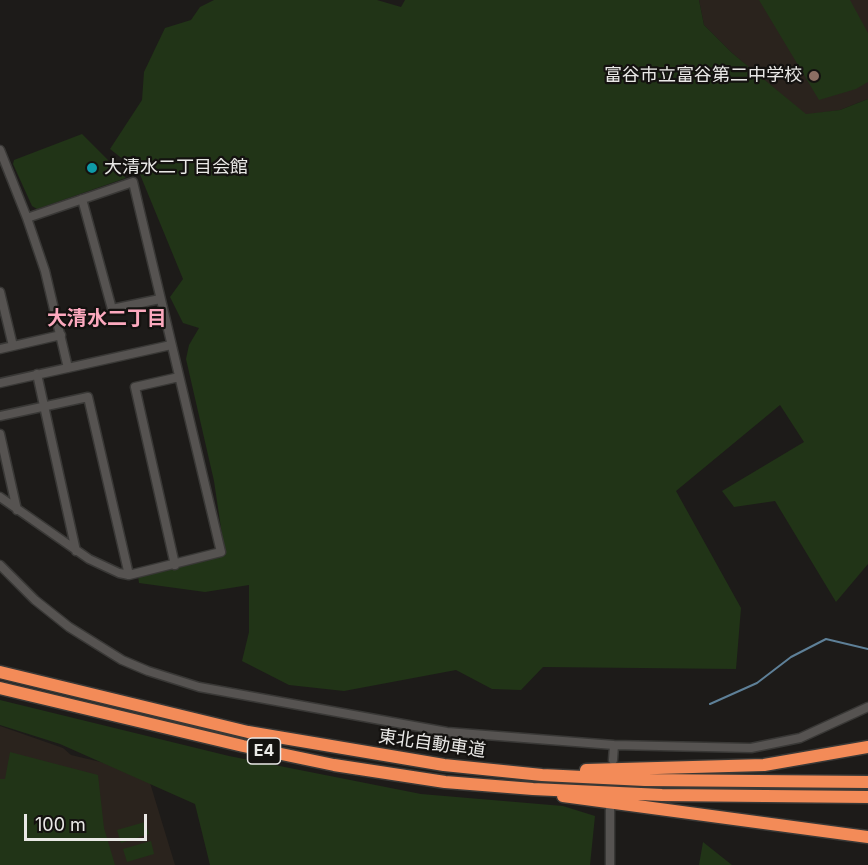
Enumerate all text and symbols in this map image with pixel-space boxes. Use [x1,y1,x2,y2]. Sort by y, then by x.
place label: 富谷市立富谷第二中学校 [604,65,802,87]
marker: 富谷市立富谷第二中学校 [807,69,821,83]
place label: 大清水二丁目会館 [104,157,248,179]
marker: 大清水二丁目会館 [85,161,99,175]
district label: 大清水二丁目 [47,307,167,331]
street label: 東北自動車道 [377,726,487,762]
road number: E4 [248,738,280,764]
scale bar [27,802,150,840]
text: 100 m [35,814,86,835]

